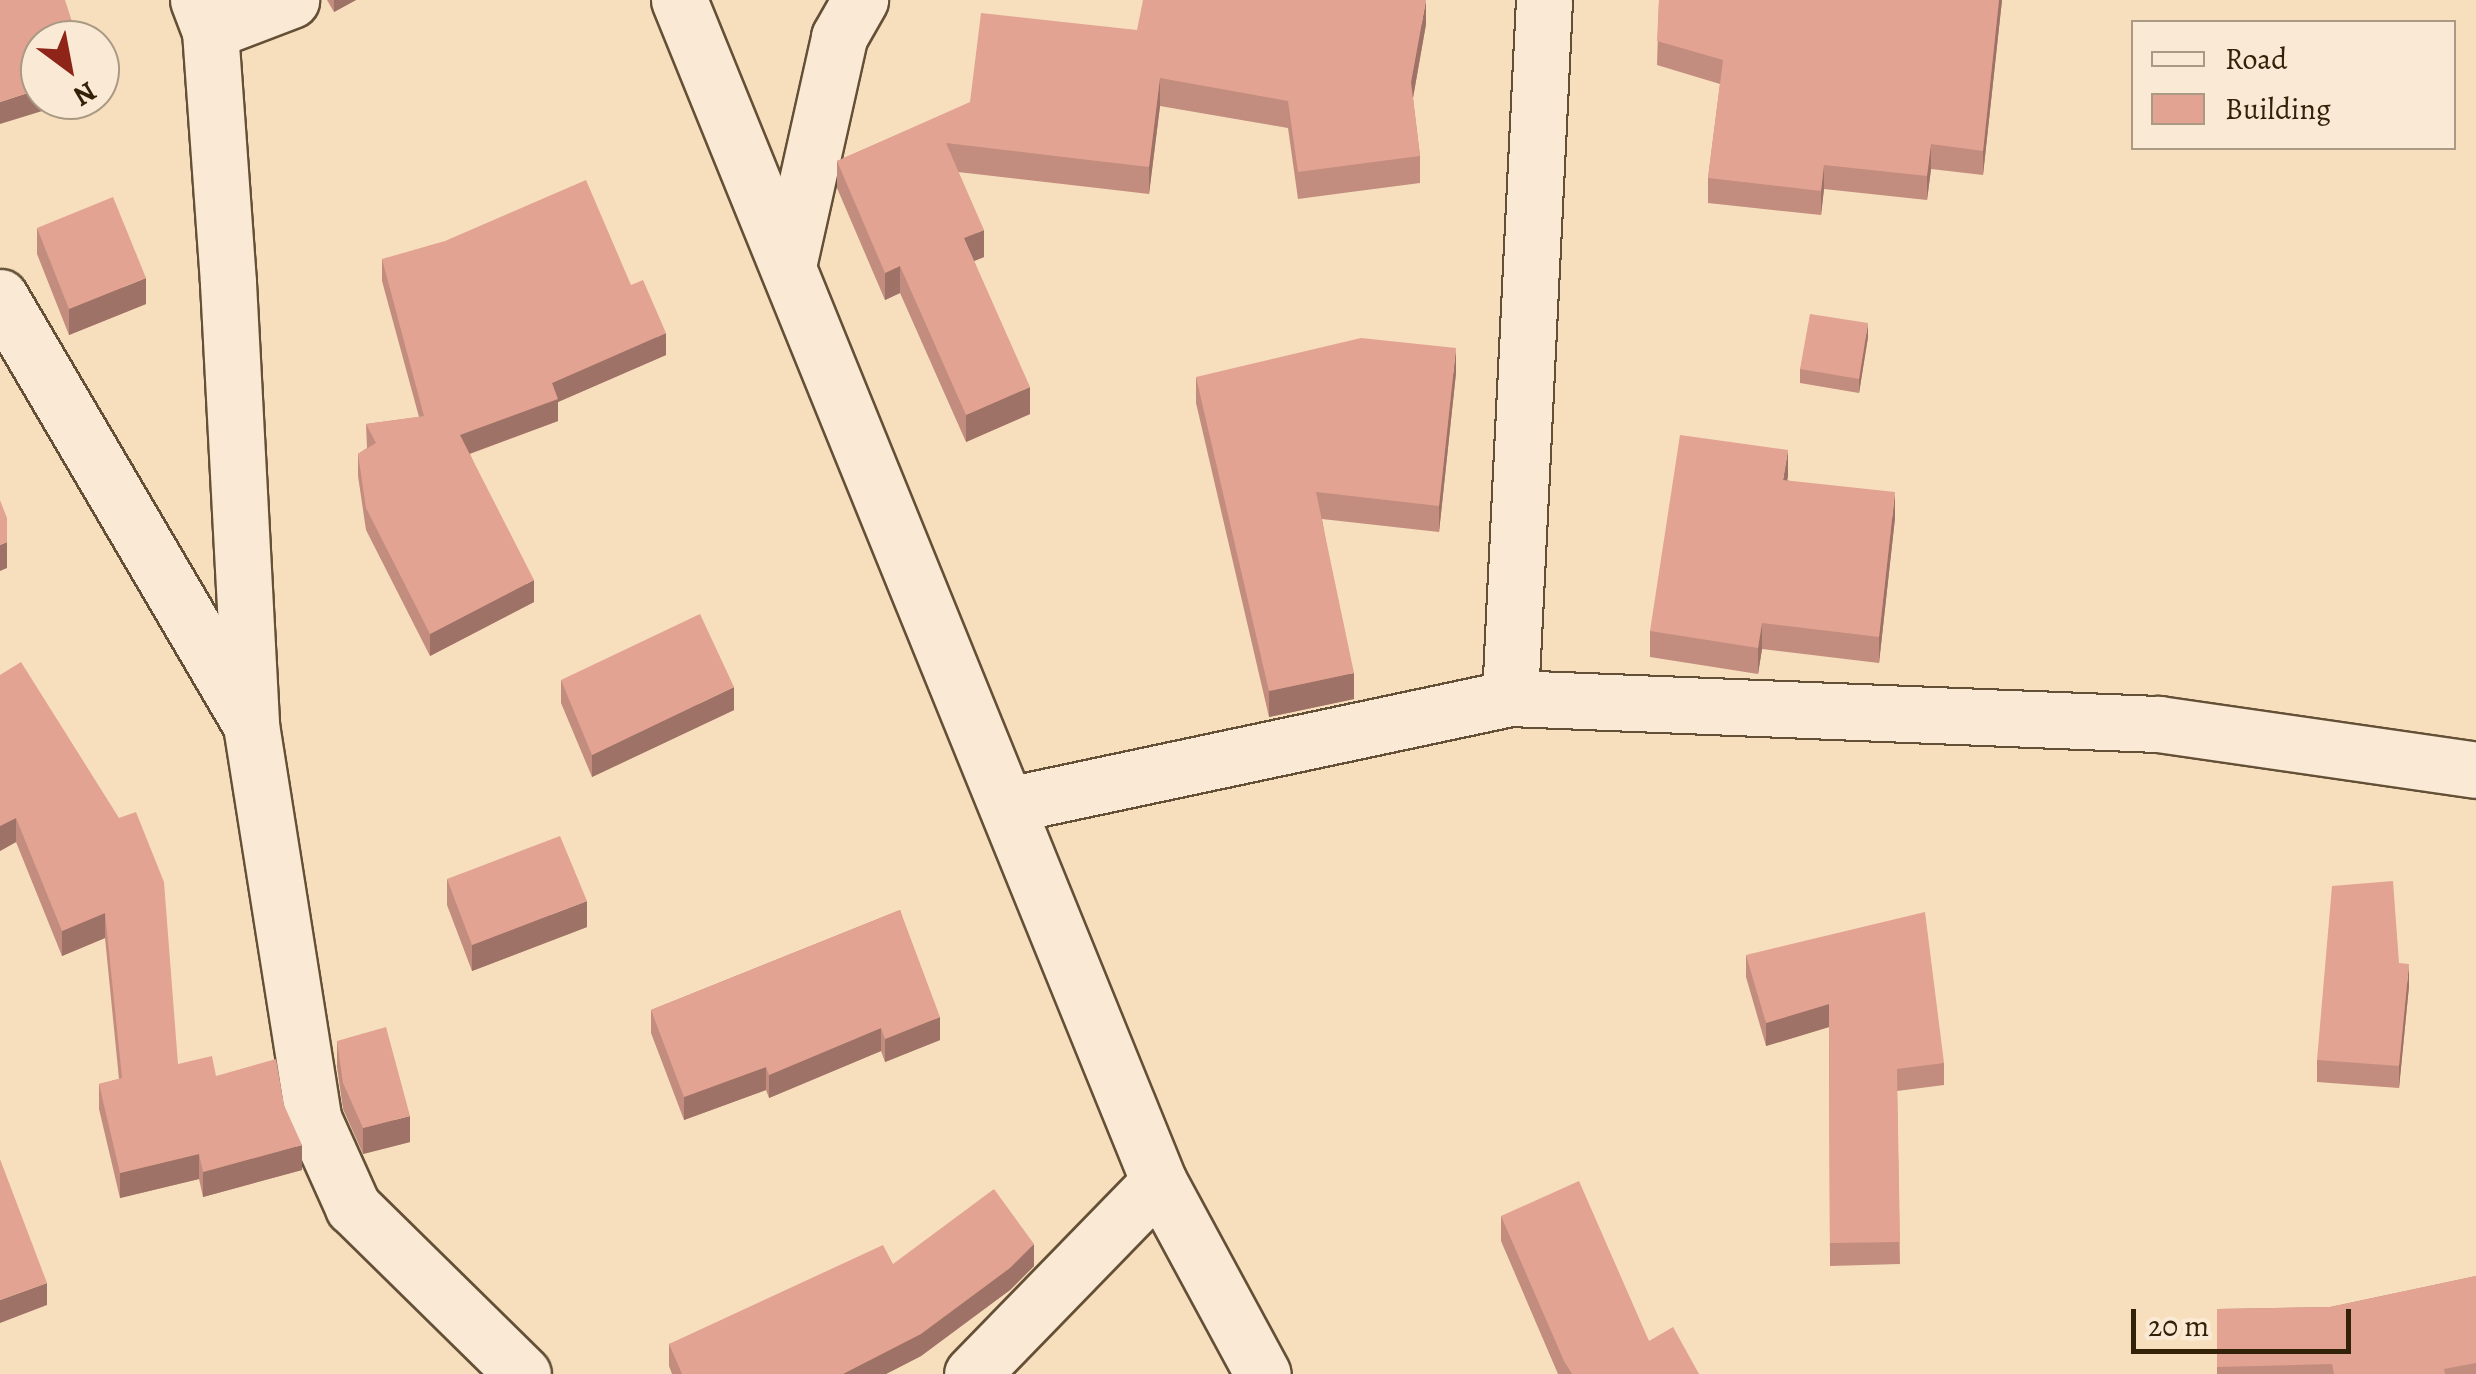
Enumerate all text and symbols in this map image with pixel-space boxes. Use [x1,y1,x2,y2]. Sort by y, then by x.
north arrow [20,20,120,120]
legend [2131,20,2456,150]
text: Road [2225,39,2287,79]
text: N [66,72,104,115]
text: Building [2225,89,2331,129]
scale bar [2136,1289,2356,1351]
text: 20 m [2148,1306,2209,1346]

